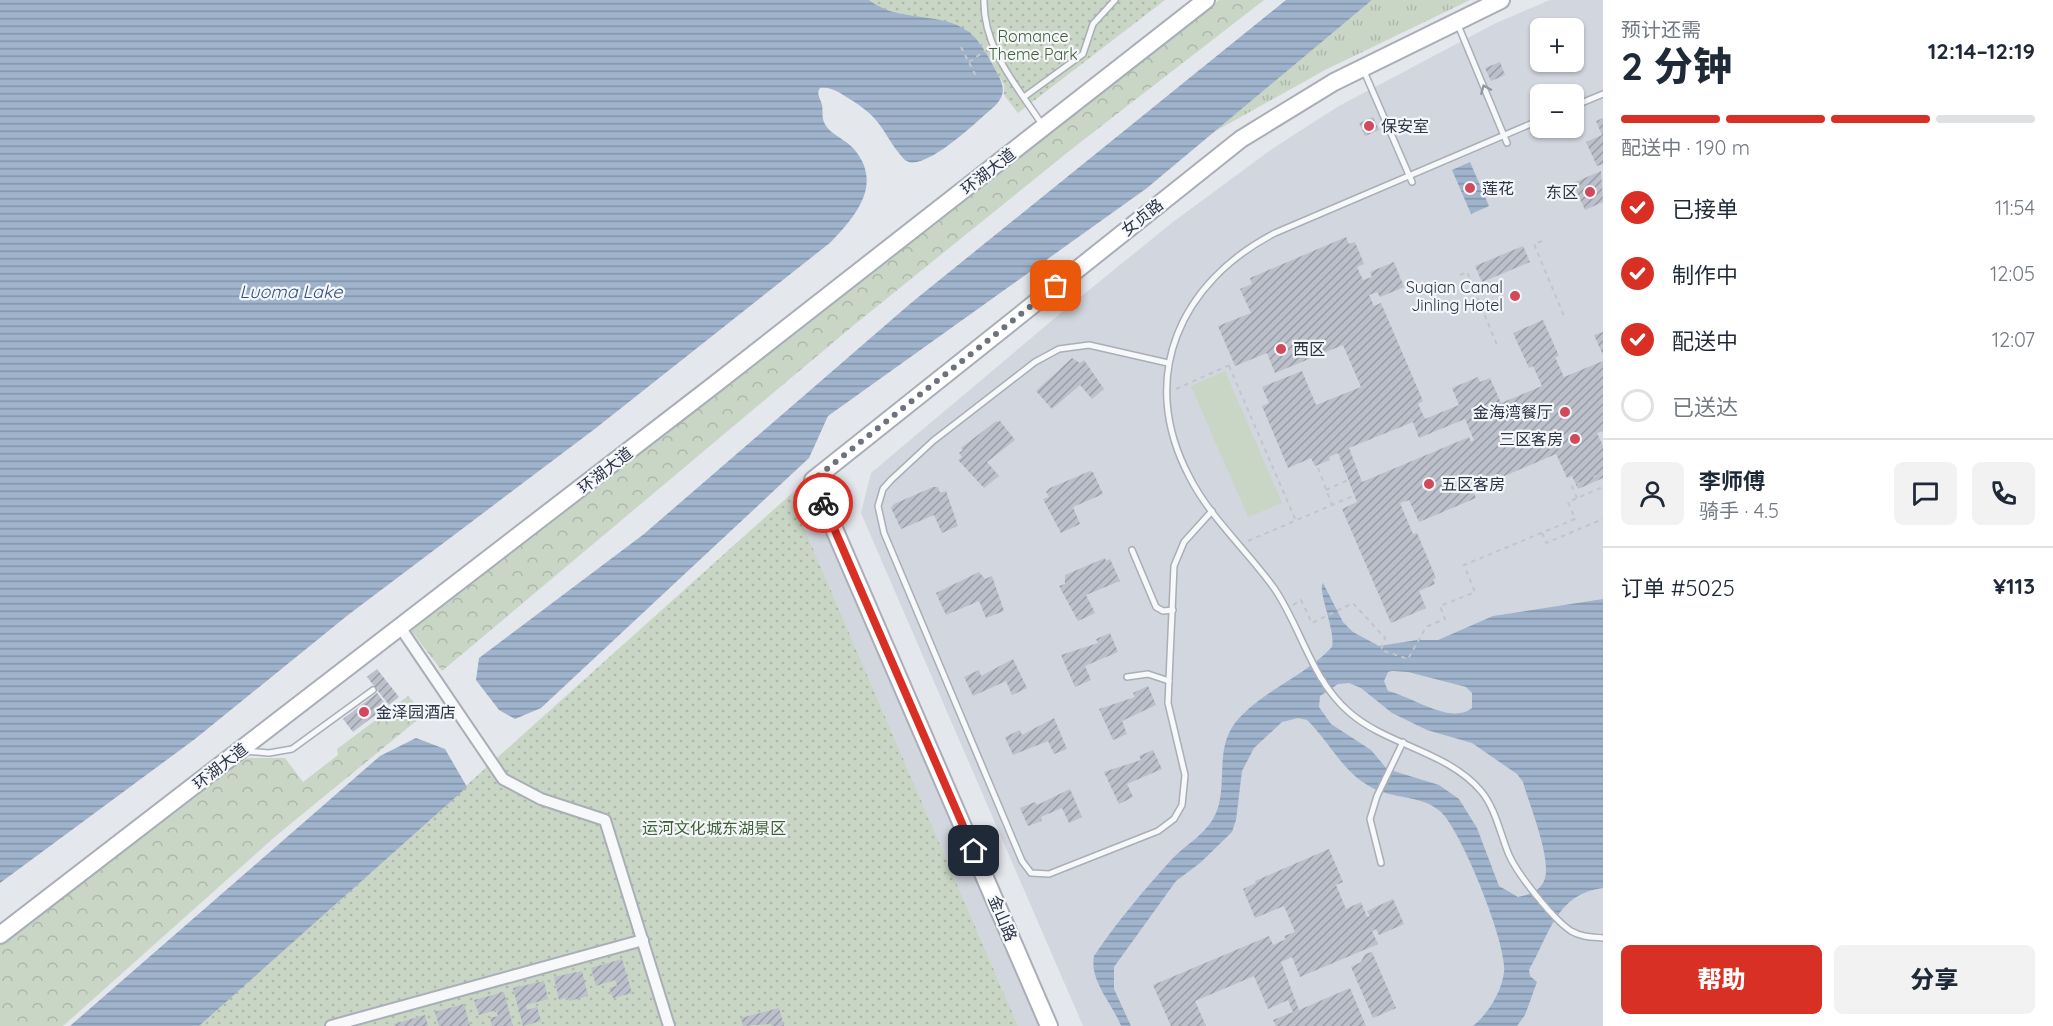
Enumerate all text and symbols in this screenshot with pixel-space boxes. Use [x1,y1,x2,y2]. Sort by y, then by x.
text: 预计还需 [1621,17,1701,42]
map controls [1530,18,1584,138]
button: + [1530,18,1584,72]
park label: Romance Theme Park [988,26,1078,64]
text: 12:14–12:19 [1928,37,2035,65]
text: 2 分钟 [1621,41,1732,90]
one-way arrow [1480,84,1492,95]
button: − [1530,84,1584,138]
place label: 保安室 [1381,116,1429,136]
marker: 保安室 [1362,119,1376,133]
text: 配送中 · 190 m [1621,135,1750,160]
street label: 环湖大道 [957,143,1019,199]
place label: 莲花 [1482,178,1514,198]
marker: 莲花 [1463,181,1477,195]
place label: 东区 [1546,182,1578,202]
marker: 东区 [1583,185,1597,199]
icon: check [1621,191,1654,224]
street label: 女贞路 [1117,194,1167,240]
text: 已接单 [1672,195,1738,223]
text: 11:54 [1995,195,2035,220]
icon: check [1621,257,1654,290]
pin [1030,260,1081,311]
text: 制作中 [1672,261,1738,289]
text: 12:05 [1990,261,2035,286]
icon: bag [1039,269,1072,302]
place label: Suqian Canal Jinling Hotel [1406,277,1503,315]
water label: Luoma Lake [240,280,343,303]
marker: Suqian Canal Jinling Hotel [1508,289,1522,303]
icon: check [1621,323,1654,356]
text: 配送中 [1672,327,1738,355]
text: 12:07 [1992,327,2035,352]
place label: 西区 [1293,339,1325,359]
marker: 西区 [1274,342,1288,356]
text: 已送达 [1672,393,1738,421]
place label: 金海湾餐厅 [1473,402,1553,422]
marker: 金海湾餐厅 [1558,405,1572,419]
place label: 三区客房 [1499,429,1563,449]
marker: 三区客房 [1568,432,1582,446]
street label: 环湖大道 [574,442,636,498]
button: person [1621,462,1684,525]
button: chat [1894,462,1957,525]
button: phone [1972,462,2035,525]
text: 李师傅 [1699,467,1765,495]
courier [793,473,853,533]
place label: 五区客房 [1441,474,1505,494]
marker: 五区客房 [1422,477,1436,491]
icon: bike [807,487,840,520]
text: 骑手 · 4.5 [1699,498,1779,523]
text: ¥113 [1993,572,2035,600]
text: 订单 #5025 [1621,574,1735,602]
place label: 金泽园酒店 [376,702,456,722]
marker: 金泽园酒店 [357,705,371,719]
street label: 环湖大道 [189,738,251,794]
park label: 运河文化城东湖景区 [642,818,786,838]
pin [948,825,999,876]
icon: home [957,834,990,867]
street label: 金山路 [984,892,1022,944]
button: 帮助 [1621,945,1822,1014]
button: 分享 [1834,945,2035,1014]

